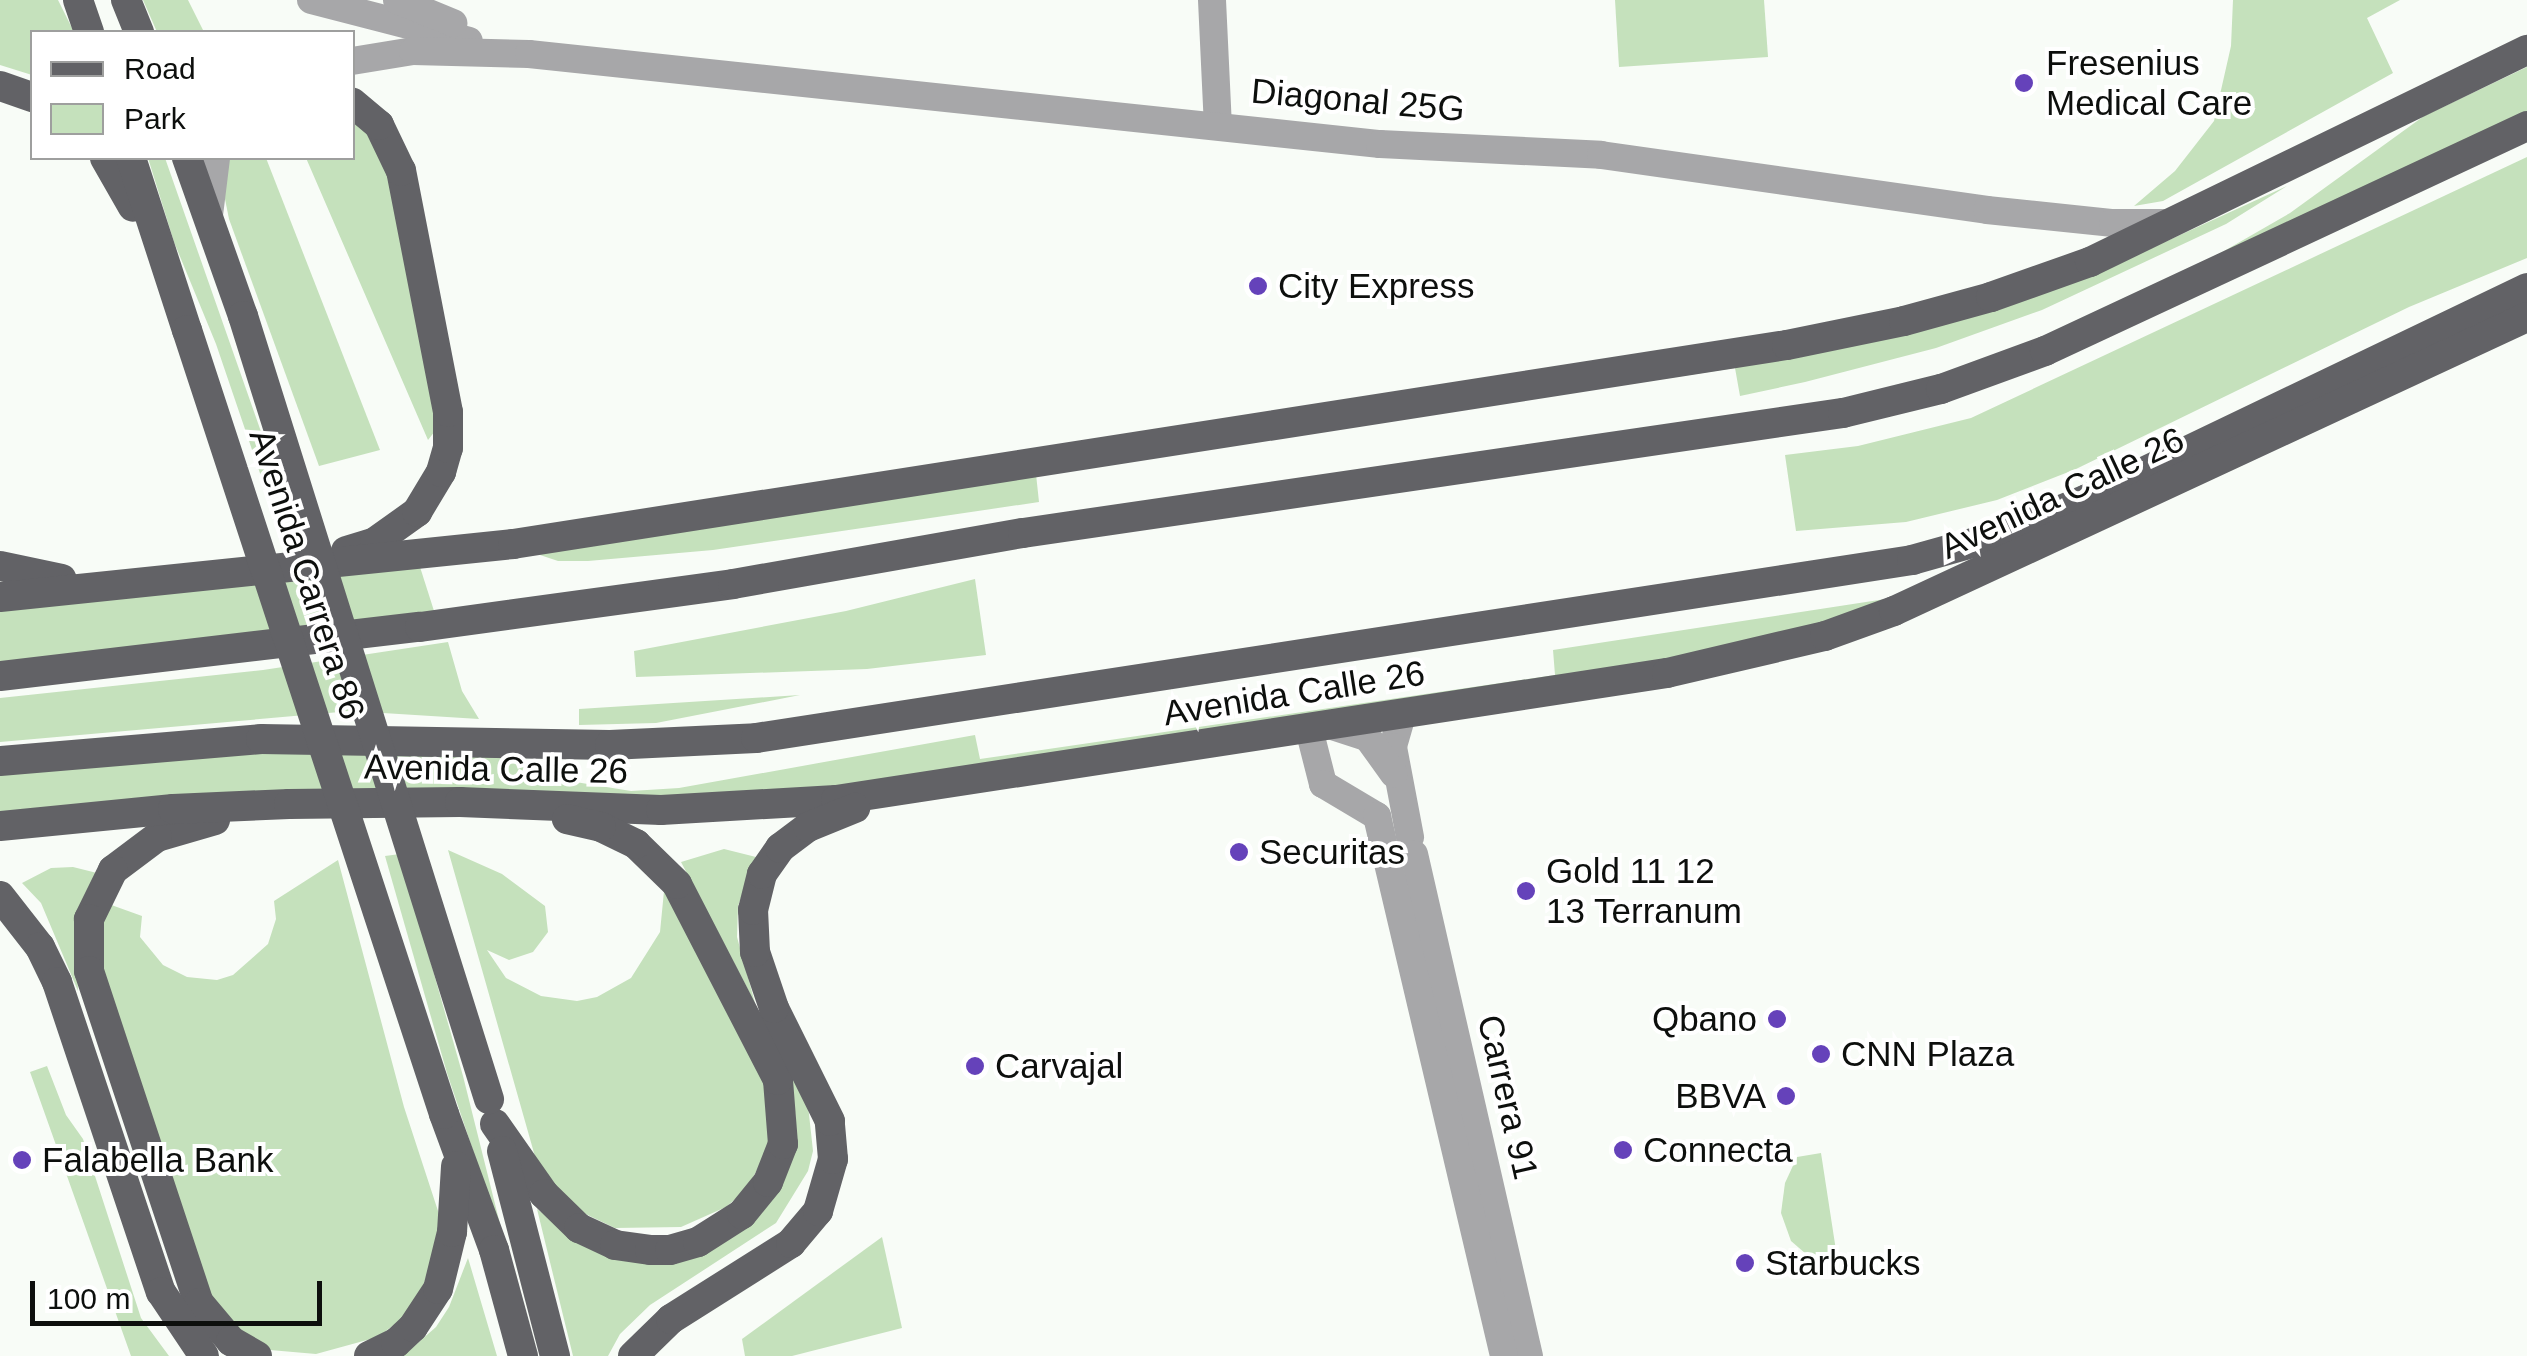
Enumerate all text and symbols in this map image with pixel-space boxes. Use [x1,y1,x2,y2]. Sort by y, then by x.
legend [30,30,355,160]
place label: Fresenius Medical Care [2046,42,2252,124]
text: Road [124,52,196,85]
street label: Diagonal 25G [1250,70,1466,130]
marker: Fresenius Medical Care [2011,70,2037,96]
text: Park [124,102,186,135]
place label: City Express [1278,265,1474,307]
marker: City Express [1247,275,1269,297]
street label: Avenida Calle 26 [1933,418,2191,568]
street label: Avenida Carrera 86 [240,423,374,725]
street label: Avenida Calle 26 [1160,652,1428,734]
street label: Avenida Calle 26 [364,746,628,792]
place label: Securitas [1259,831,1405,873]
marker: Securitas [1228,841,1250,863]
place label: Gold 11 12 13 Terranum [1546,850,1742,932]
marker: Gold 11 12 13 Terranum [1515,880,1537,902]
place label: Qbano [1652,998,1757,1040]
marker: Qbano [1766,1008,1788,1030]
street label: Carrera 91 [1469,1011,1547,1183]
place label: CNN Plaza [1841,1033,2014,1075]
marker: CNN Plaza [1810,1043,1832,1065]
place label: Carvajal [995,1045,1123,1087]
marker: Carvajal [964,1055,986,1077]
place label: BBVA [1675,1075,1766,1117]
marker: BBVA [1775,1085,1797,1107]
place label: Connecta [1643,1129,1793,1171]
place label: Falabella Bank [42,1139,274,1181]
marker: Connecta [1612,1139,1634,1161]
marker: Falabella Bank [11,1149,33,1171]
place label: Starbucks [1765,1242,1921,1284]
marker: Starbucks [1734,1252,1756,1274]
scale bar [35,1261,328,1323]
text: 100 m [47,1282,130,1315]

